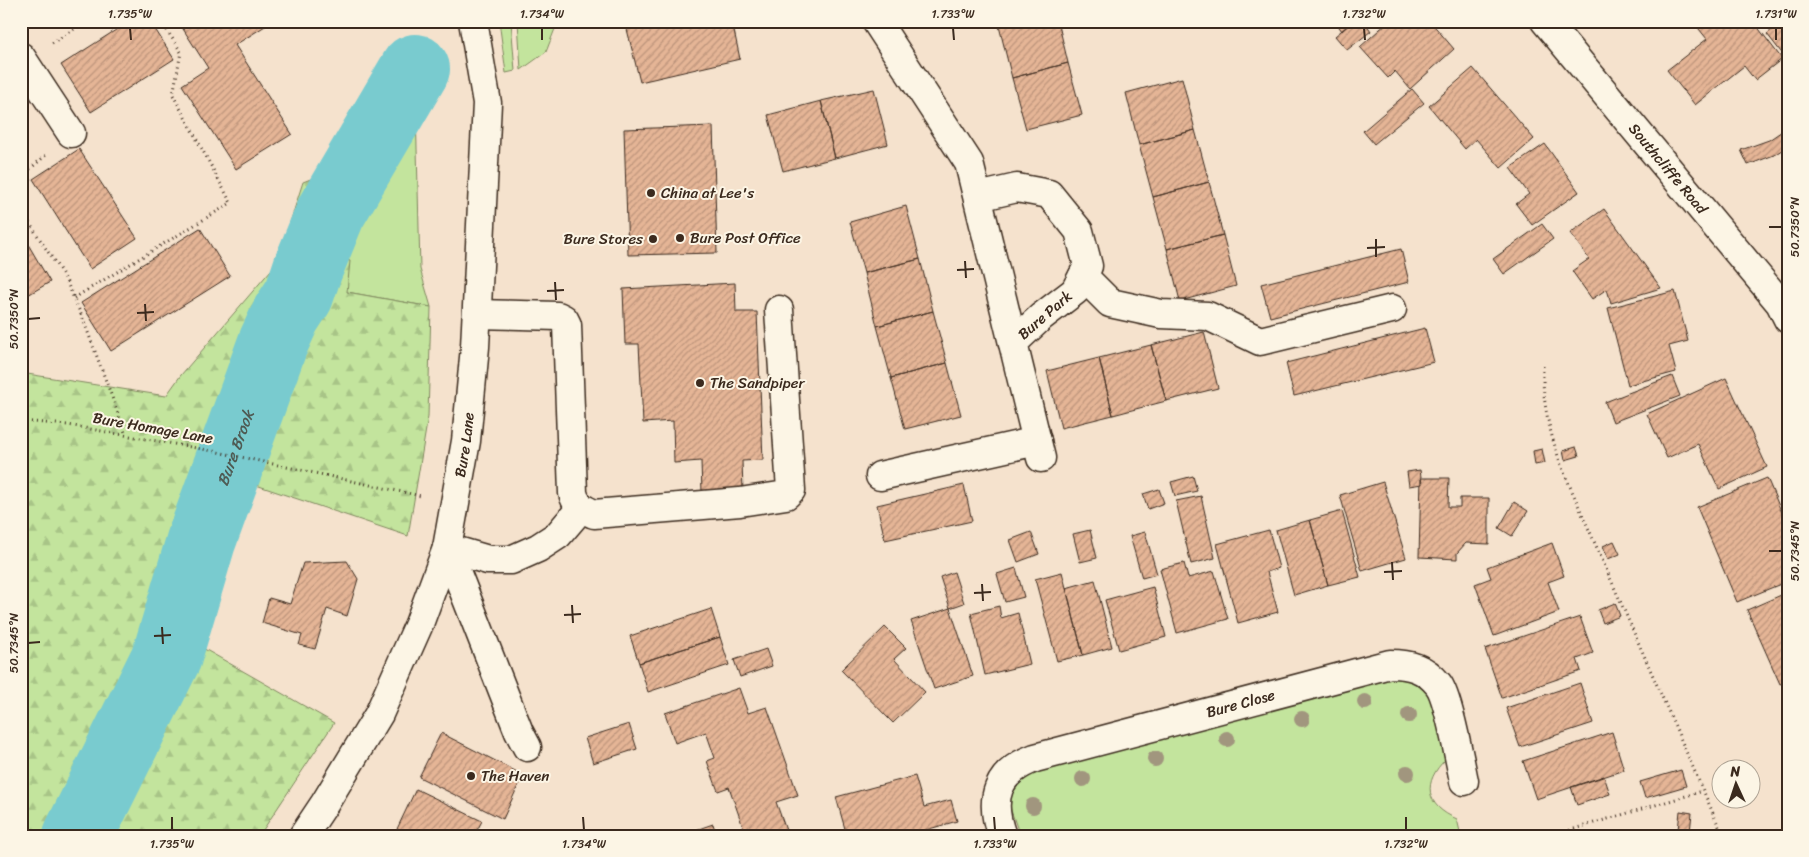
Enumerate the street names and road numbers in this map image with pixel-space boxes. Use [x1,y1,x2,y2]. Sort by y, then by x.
street label: Southcliffe Road [1622,117,1715,221]
street label: Bure Park [1012,284,1078,346]
street label: Bure Homage Lane [91,405,216,451]
street label: Bure Lane [447,411,482,479]
street label: Bure Close [1203,682,1278,725]

